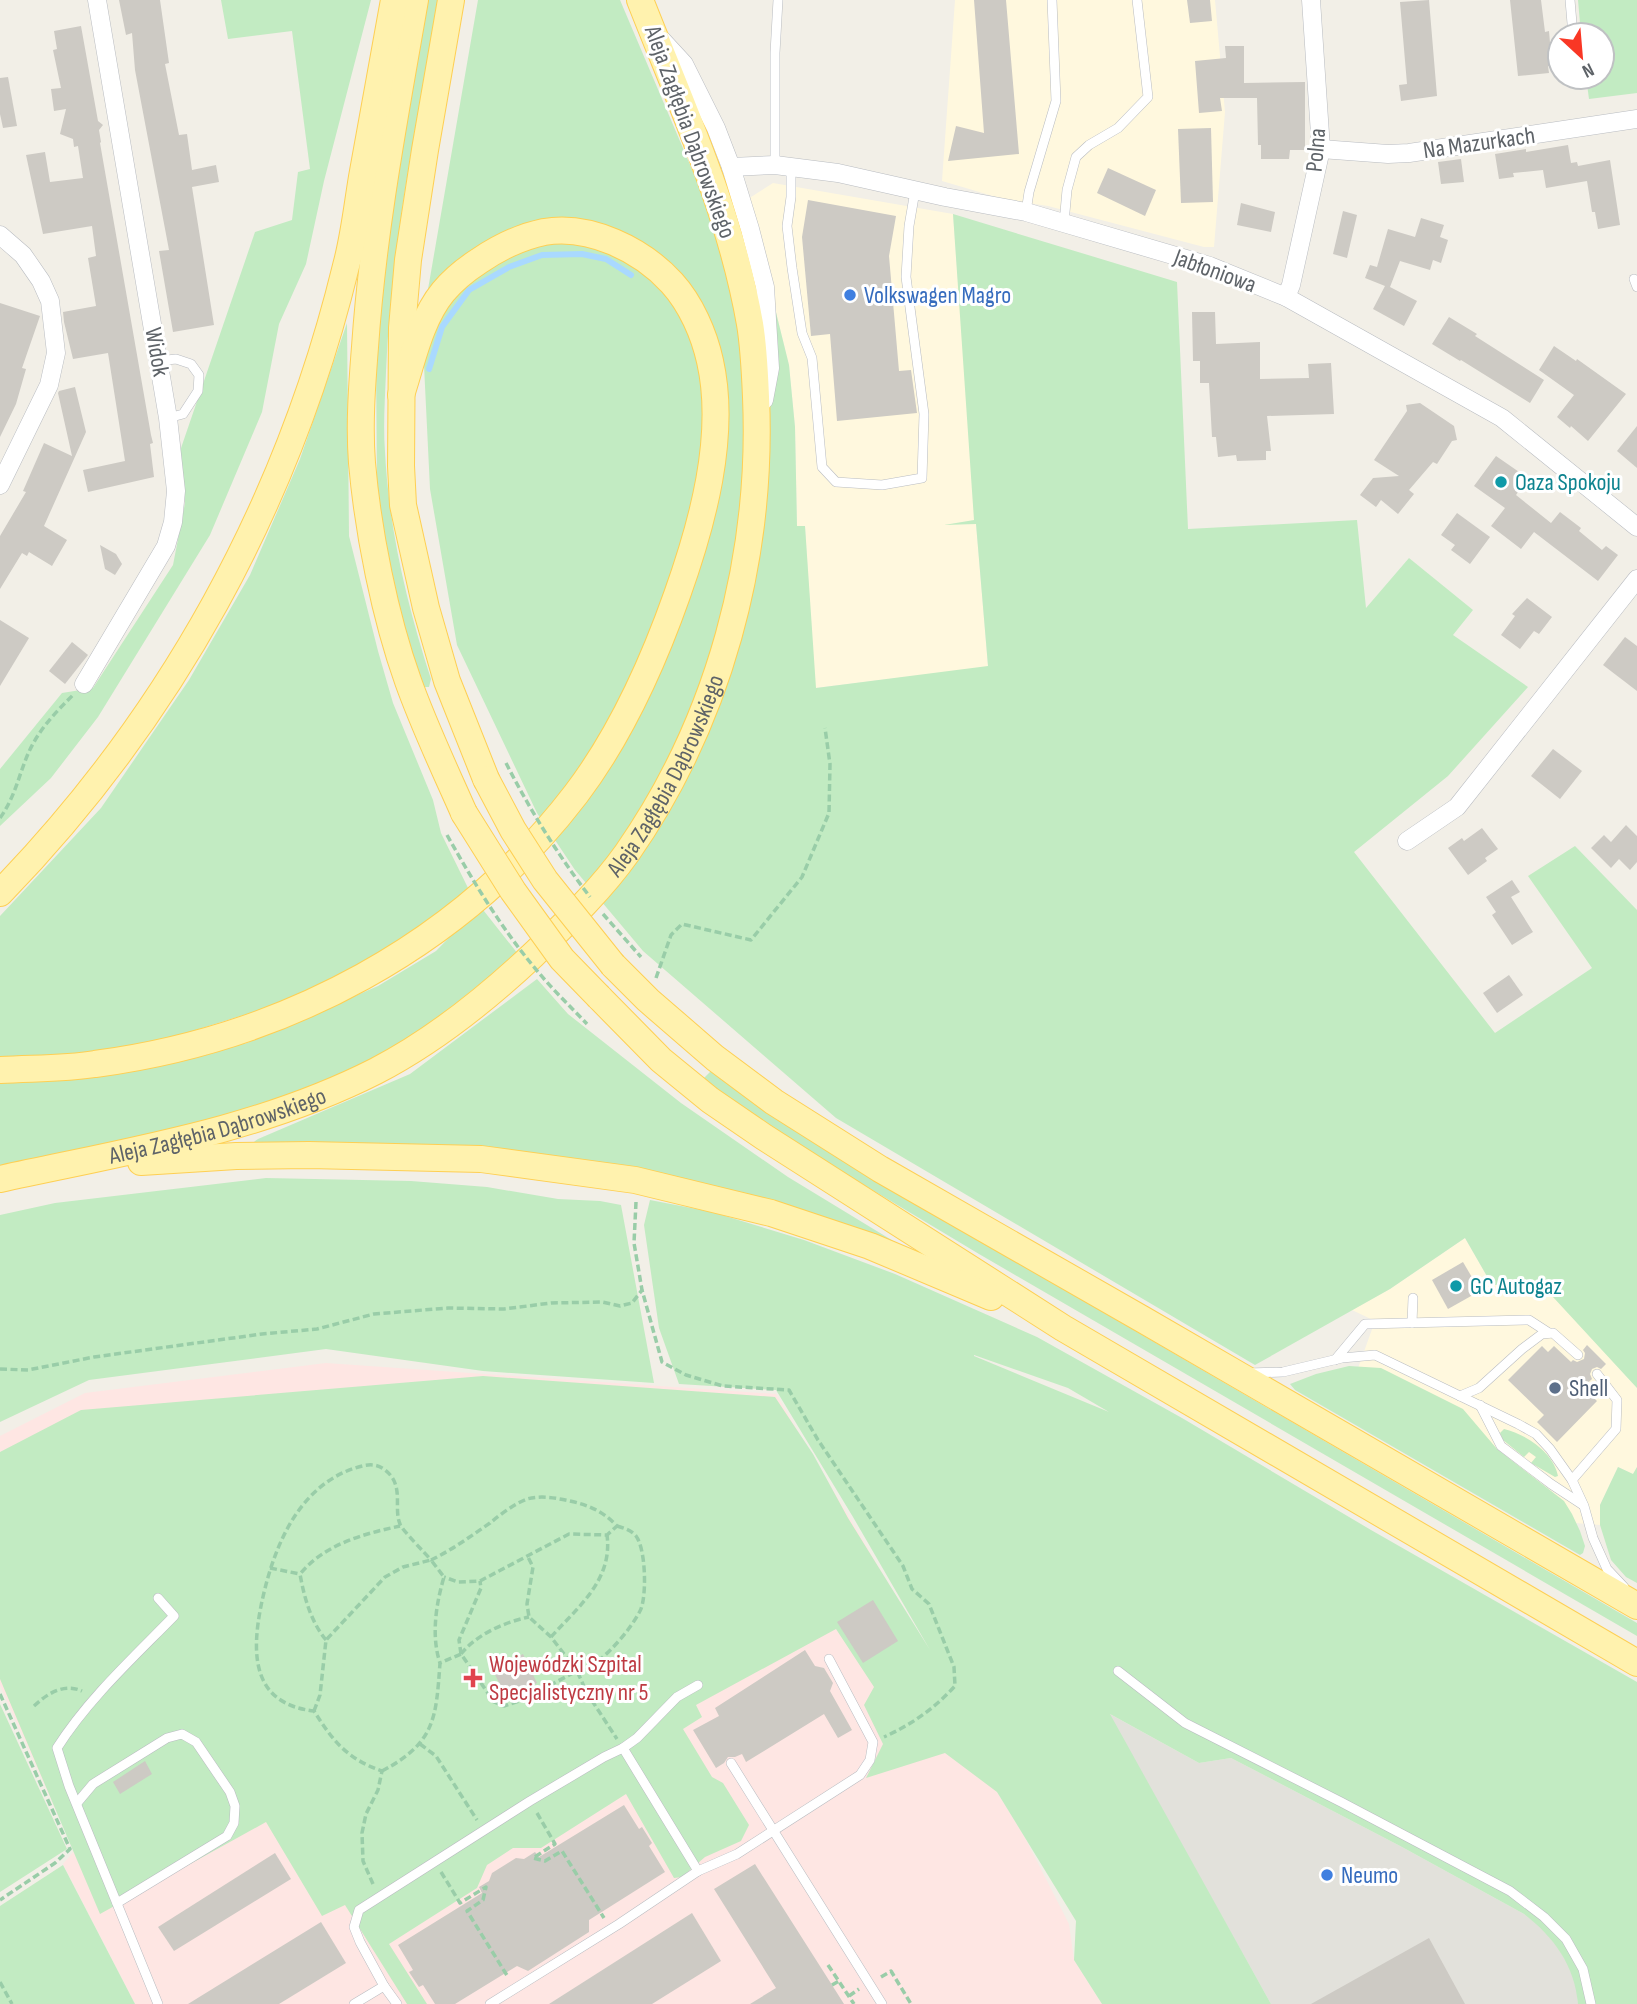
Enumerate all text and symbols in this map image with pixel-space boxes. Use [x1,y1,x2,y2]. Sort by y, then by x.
street label: Aleja Zagłębia Dąbrowskiego [638,21,742,242]
north arrow [1546,21,1616,91]
text: N [1578,57,1597,82]
street label: Na Mazurkach [1421,121,1537,165]
street label: Polna [1300,127,1332,173]
street label: Jabłoniowa [1169,242,1260,299]
place label: Volkswagen Magro [864,281,1011,310]
marker: Volkswagen Magro [842,287,858,303]
street label: Widok [138,325,176,379]
place label: Oaza Spokoju [1515,468,1621,497]
marker: Oaza Spokoju [1493,474,1509,490]
street label: Aleja Zagłębia Dąbrowskiego [600,671,730,883]
street label: Aleja Zagłębia Dąbrowskiego [105,1081,330,1170]
place label: GC Autogaz [1470,1272,1562,1301]
marker: GC Autogaz [1448,1278,1464,1294]
place label: Shell [1569,1374,1608,1403]
marker: Shell [1547,1380,1563,1396]
place label: Wojewódzki Szpital Specjalistyczny nr 5 [489,1650,648,1707]
marker: Wojewódzki Szpital Specjalistyczny nr 5 [463,1668,483,1688]
place label: Neumo [1341,1861,1398,1890]
marker: Neumo [1319,1867,1335,1883]

